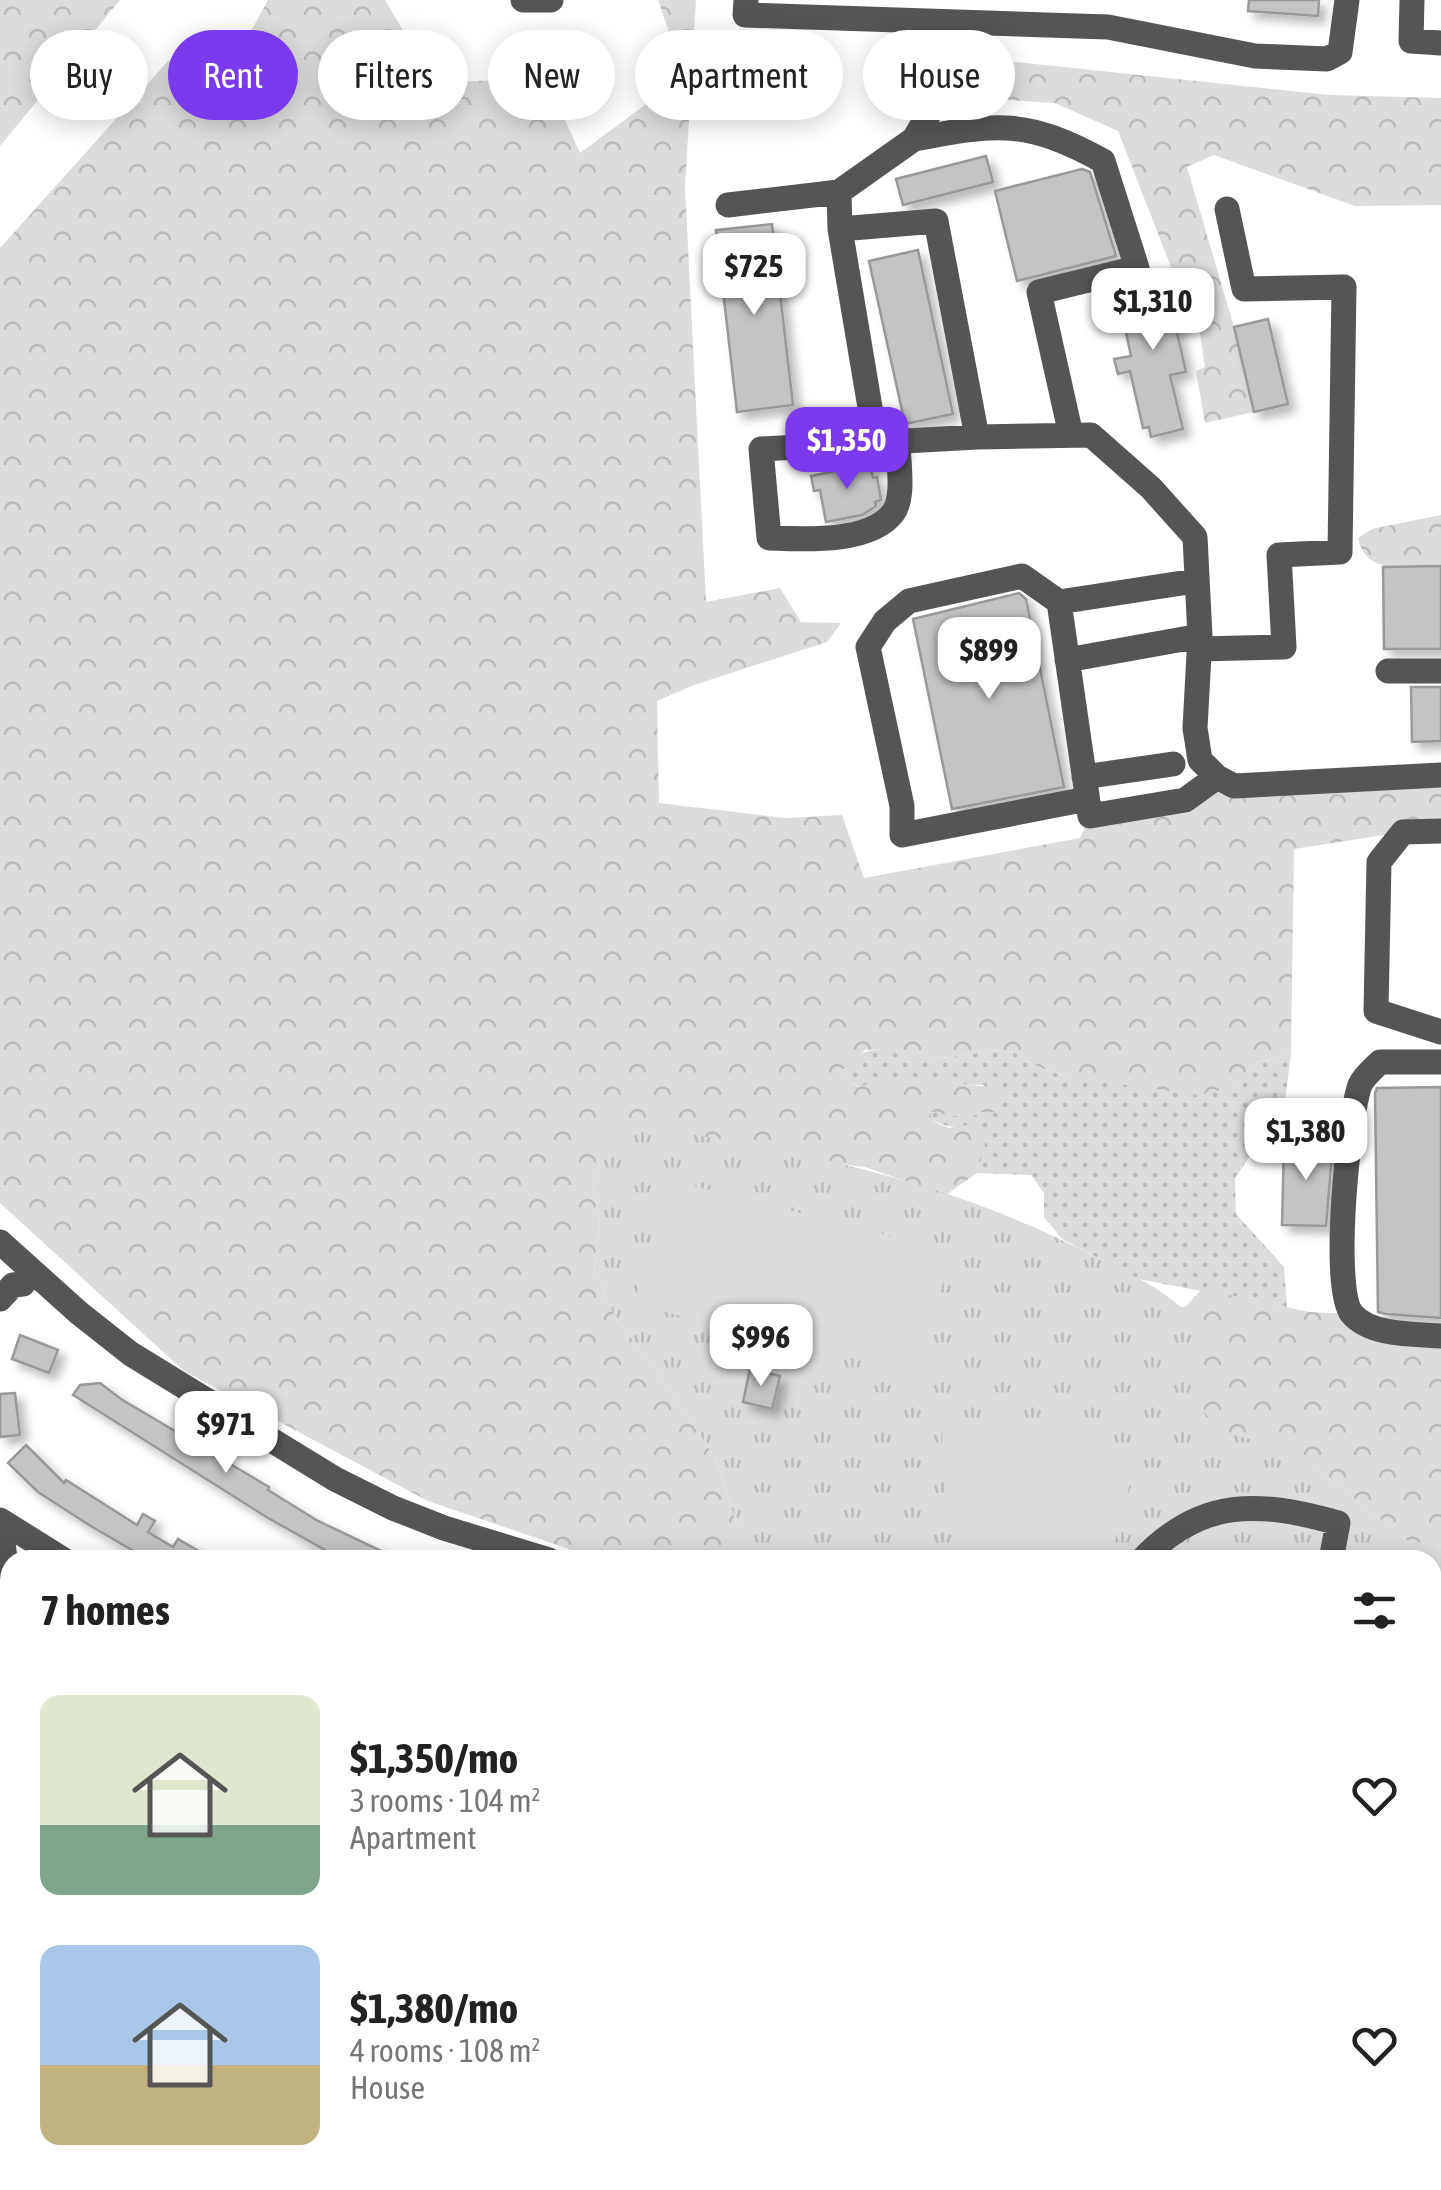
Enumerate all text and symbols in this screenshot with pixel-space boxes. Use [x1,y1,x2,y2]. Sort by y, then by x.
chip: Buy [30,30,148,120]
chip: Rent [168,30,298,120]
chip: Filters [318,30,468,120]
chip: New [488,30,615,120]
chip: Apartment [635,30,843,120]
chip: House [863,30,1015,120]
pin: $725 [695,233,813,318]
text: $725 [725,247,783,284]
pin: $1,310 [1072,268,1234,353]
text: $1,310 [1113,282,1193,319]
pin: $1,350 [766,407,928,492]
text: $1,350 [807,421,887,458]
pin: $899 [930,617,1048,702]
text: $899 [960,631,1018,668]
pin: $1,380 [1225,1098,1387,1183]
text: $1,380 [1266,1112,1346,1149]
pin: $996 [702,1304,820,1389]
text: $996 [732,1318,790,1355]
pin: $971 [167,1391,285,1476]
text: $971 [197,1405,255,1442]
icon: filters [1347,1583,1402,1638]
text: 7 homes [40,1586,170,1634]
text: $1,350/mo [350,1734,518,1782]
icon: home [120,1735,240,1855]
icon: heart [1347,1768,1402,1823]
text: 3 rooms · 104 m² [350,1782,540,1819]
text: Apartment [350,1819,476,1856]
text: $1,380/mo [350,1984,518,2032]
icon: home [120,1985,240,2105]
icon: heart [1347,2018,1402,2073]
text: 4 rooms · 108 m² [350,2032,540,2069]
text: House [350,2069,425,2106]

